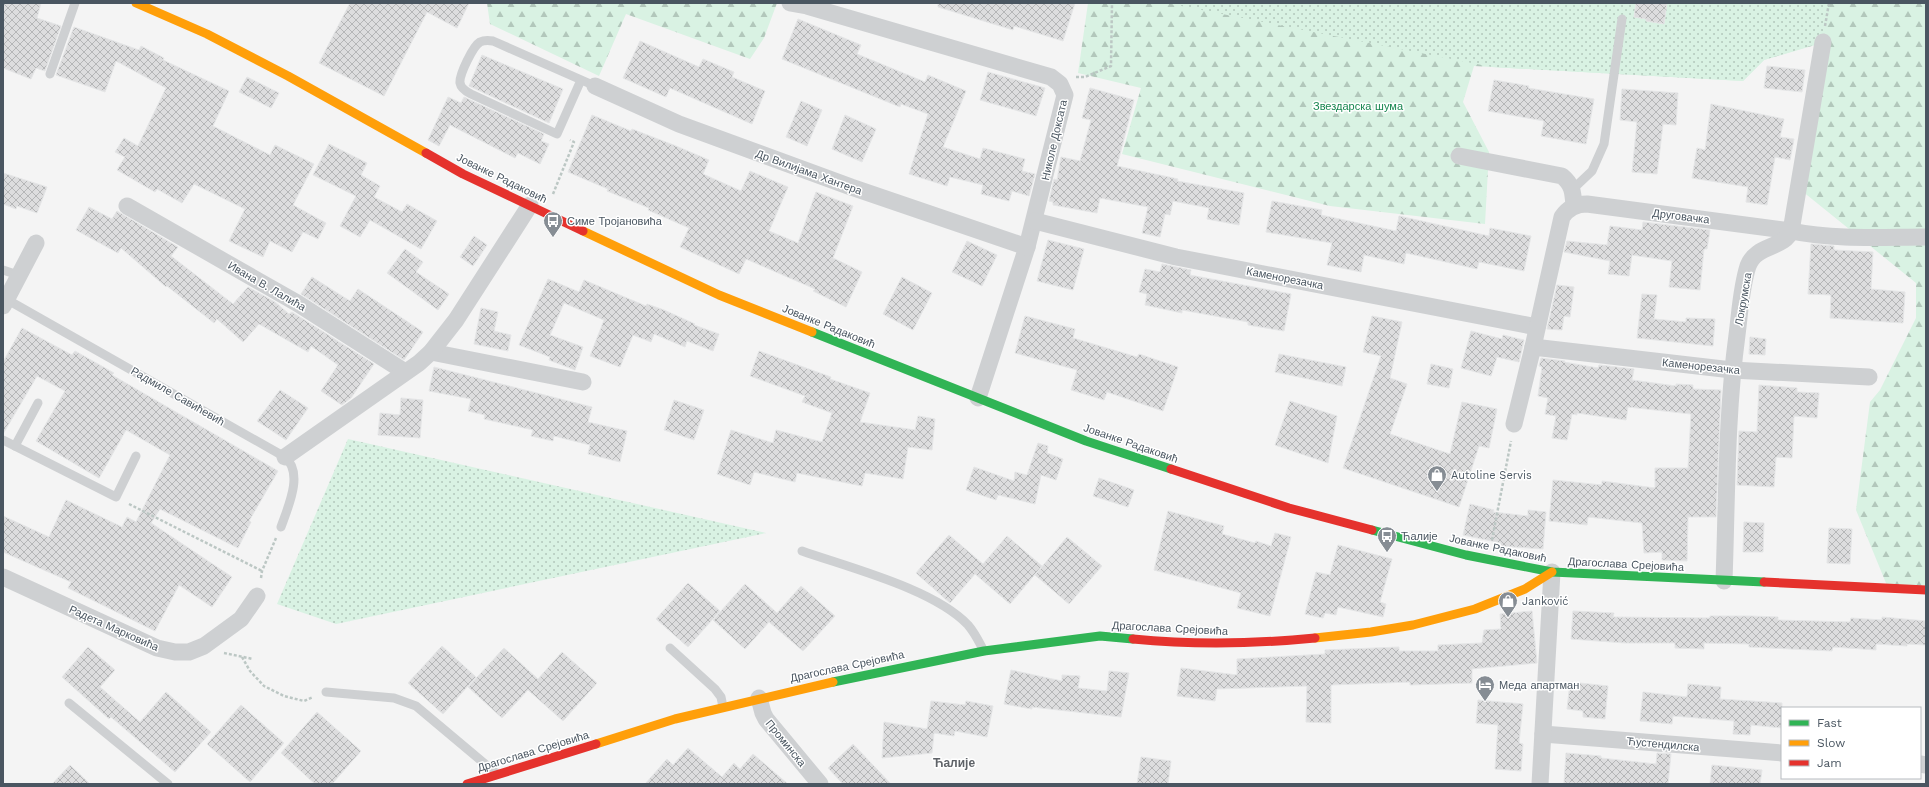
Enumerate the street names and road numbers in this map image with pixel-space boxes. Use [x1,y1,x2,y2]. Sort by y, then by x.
street label: Николе Доксата [1039,98,1070,182]
street label: Др Вилијама Хантера [754,147,865,198]
street label: Јованке Радаковић [454,151,549,206]
street label: Друговачка [1652,207,1711,227]
street label: Ивана В. Лалића [225,259,309,314]
street label: Каменорезачка [1245,265,1325,293]
street label: Локрумска [1732,271,1755,327]
street label: Јованке Радаковић [780,302,877,351]
street label: Каменорезачка [1661,356,1741,377]
street label: Радмиле Савићевић [129,364,227,429]
street label: Јованке Радаковић [1082,421,1180,466]
street label: Јованке Радаковић [1448,532,1548,565]
street label: Драгослава Срејовића [1568,555,1685,574]
street label: Радета Марковића [67,603,161,654]
street label: Драгослава Срејовића [1112,619,1229,638]
street label: Драгослава Срејовића [789,648,906,685]
street label: Проминска [763,717,809,770]
street label: Драгослава Срејовића [476,728,591,775]
street label: Ћустендилска [1626,735,1701,754]

